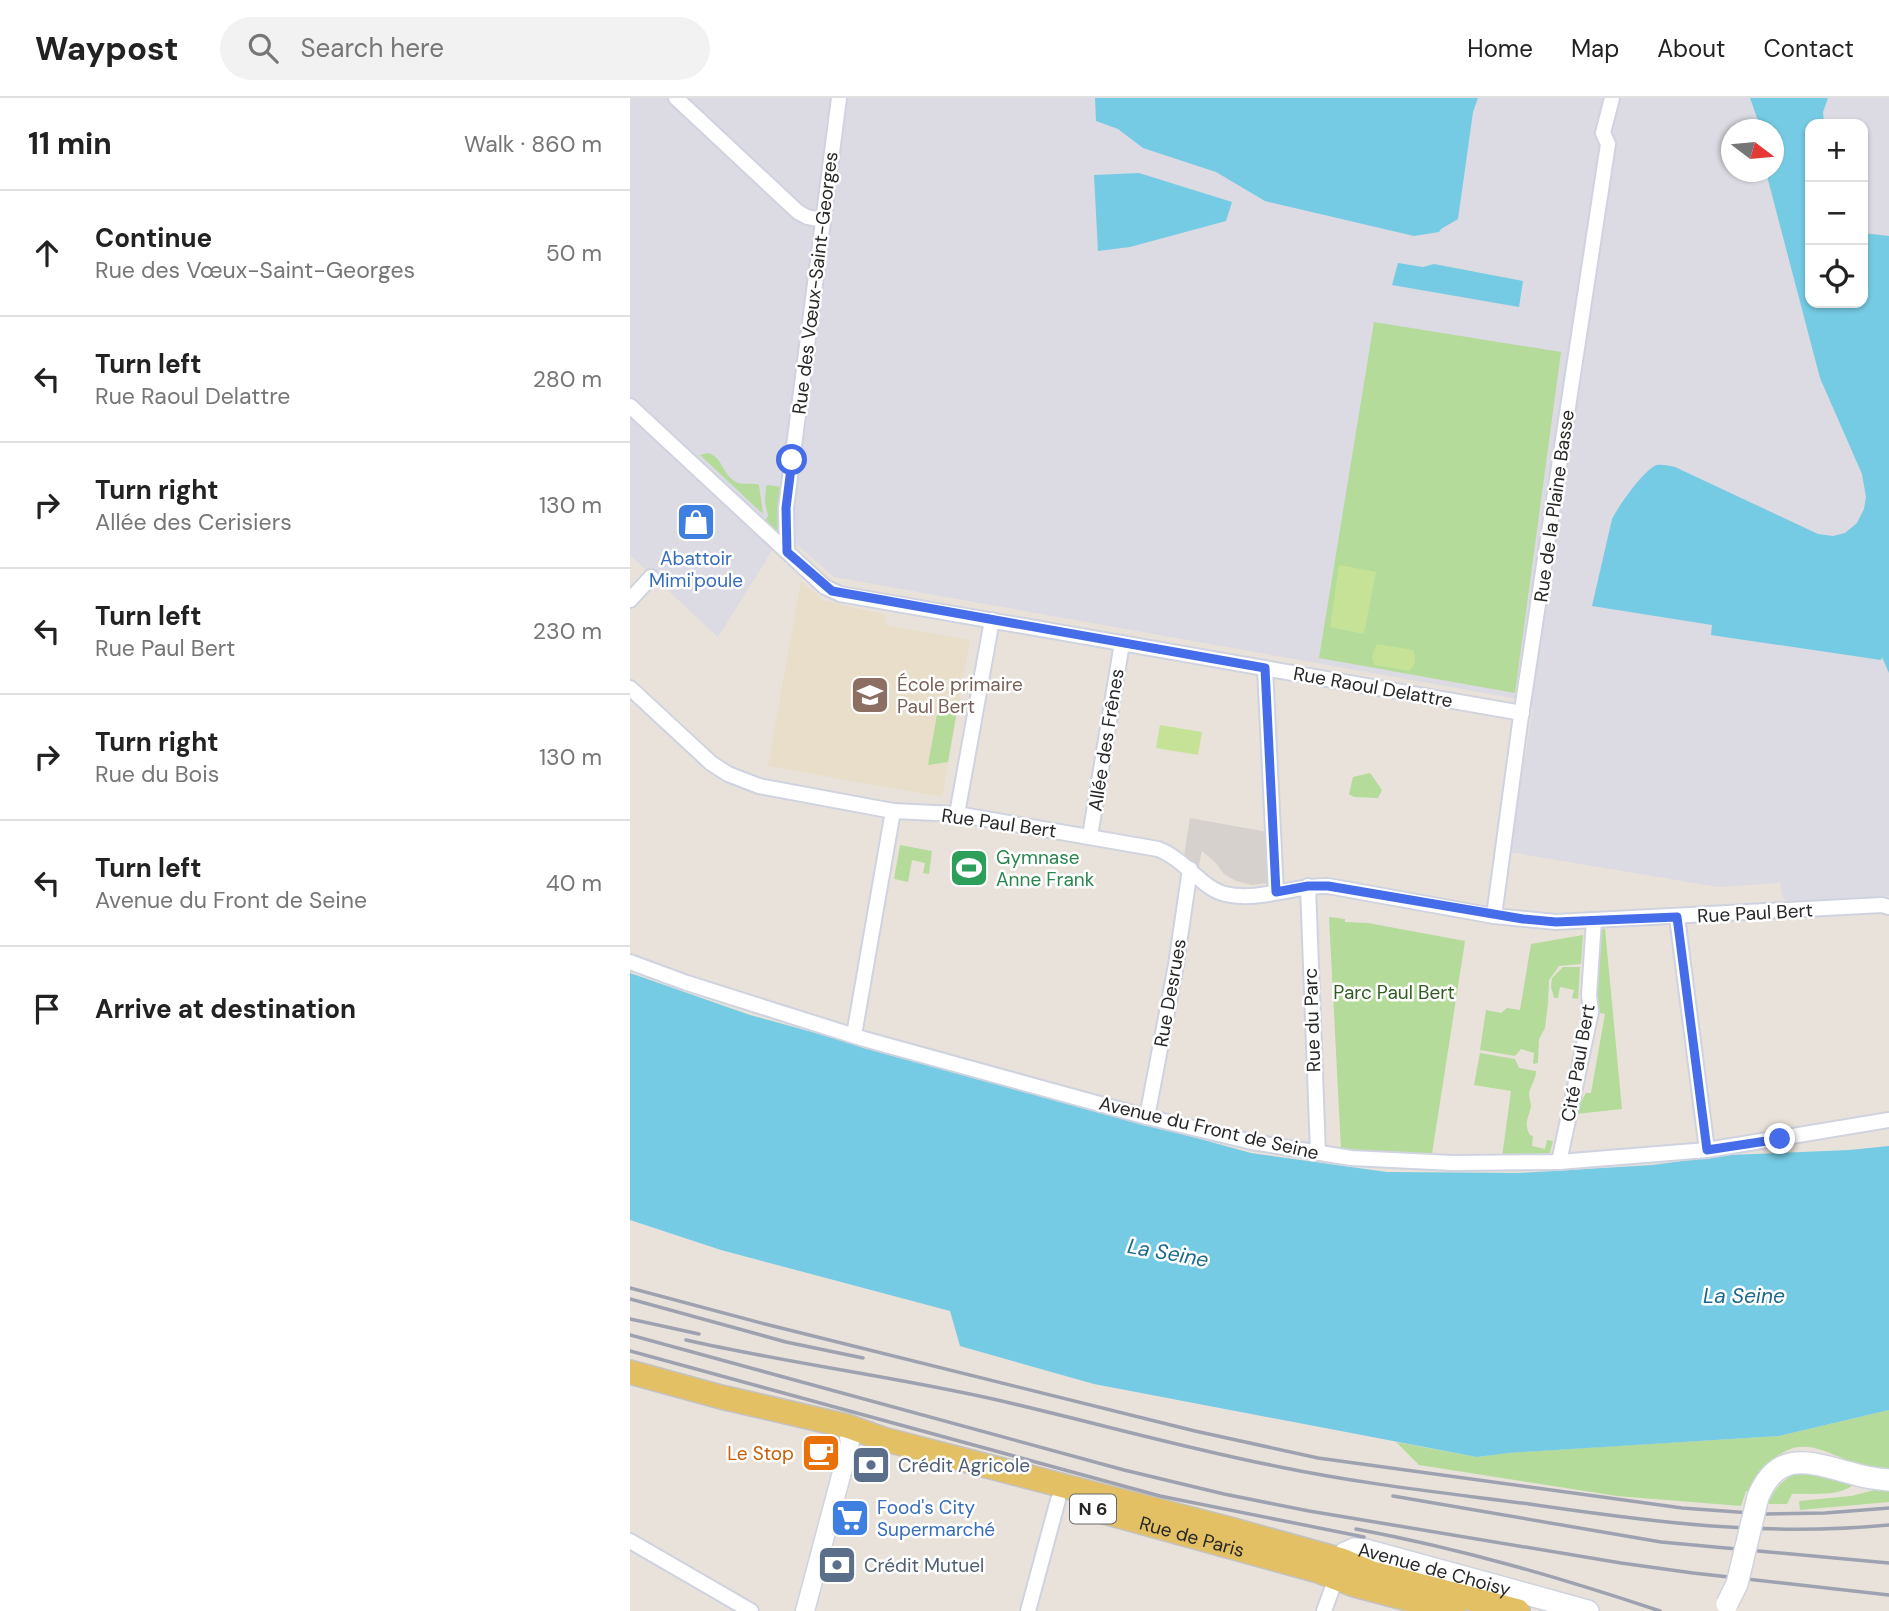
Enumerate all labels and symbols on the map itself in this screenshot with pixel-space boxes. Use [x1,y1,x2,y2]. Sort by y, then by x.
north arrow [1721,119,1784,182]
street label: Rue des Vœux-Saint-Georges [786,150,844,416]
street label: Rue de la Plaine Basse [1528,408,1580,604]
route start [776,444,807,475]
shop icon: Abattoir Mimi'poule [675,501,717,543]
place label: Abattoir Mimi'poule [649,546,743,593]
street label: Rue Raoul Delattre [1291,661,1455,713]
street label: Allée des Frênes [1082,667,1130,813]
place label: École primaire Paul Bert [897,672,1023,719]
school or university icon: École primaire Paul Bert [849,674,891,716]
street label: Rue Paul Bert [940,803,1058,843]
place label: Gymnase Anne Frank [996,845,1095,892]
sports icon: Gymnase Anne Frank [948,847,990,889]
street label: Rue Paul Bert [1697,897,1813,929]
street label: Rue Desrues [1148,937,1192,1049]
street label: Rue du Parc [1298,967,1326,1073]
park label: Parc Paul Bert [1333,980,1455,1005]
street label: Cité Paul Bert [1555,1002,1601,1124]
street label: Avenue du Front de Seine [1097,1091,1321,1165]
route end [1764,1123,1795,1154]
water label: La Seine [1125,1232,1211,1274]
water label: La Seine [1703,1282,1785,1310]
cafe icon: Le Stop [800,1432,842,1474]
place label: Le Stop [727,1441,794,1466]
bank icon: Crédit Agricole [850,1444,892,1486]
place label: Crédit Agricole [898,1453,1030,1478]
road number: N 6 [1070,1494,1116,1524]
place label: Food's City Supermarché [877,1495,995,1542]
supermarket icon: Food's City Supermarché [829,1497,871,1539]
street label: Rue de Paris [1137,1510,1247,1563]
street label: Avenue de Choisy [1357,1537,1514,1602]
bank icon: Crédit Mutuel [816,1544,858,1586]
place label: Crédit Mutuel [864,1553,984,1578]

